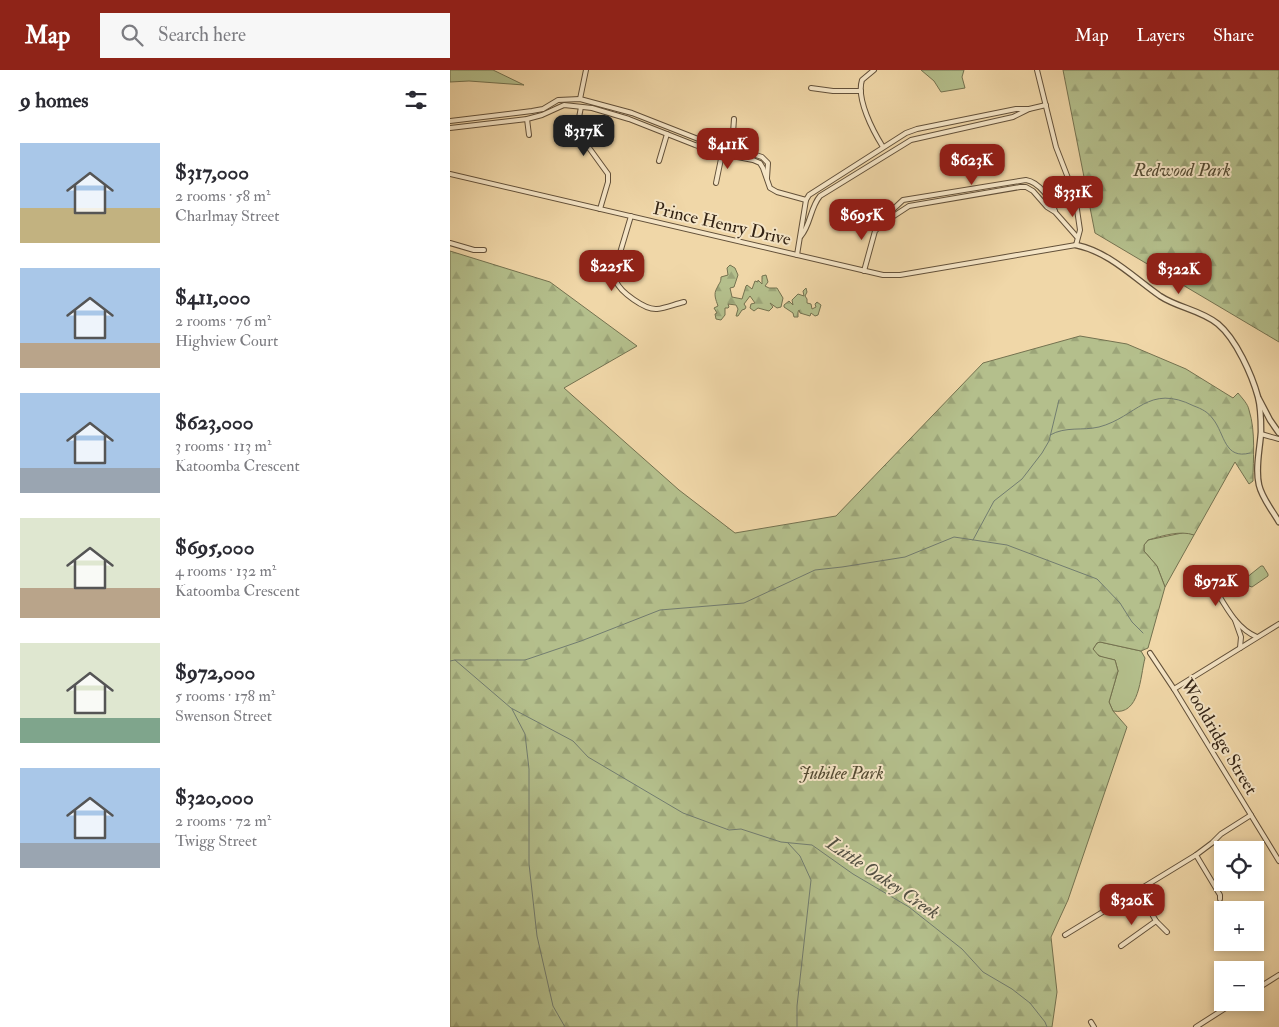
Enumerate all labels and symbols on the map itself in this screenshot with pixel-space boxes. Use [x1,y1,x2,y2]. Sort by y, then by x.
pin: $317K [549,114,619,157]
pin: $411K [693,128,763,170]
pin: $623K [937,144,1007,186]
park label: Redwood Park [1132,159,1231,182]
pin: $331K [1038,176,1108,218]
street label: Prince Henry Drive [651,197,794,251]
pin: $695K [827,198,897,241]
pin: $225K [577,250,647,292]
pin: $322K [1144,252,1214,295]
pin: $972K [1181,564,1251,607]
street label: Wooldridge Street [1175,674,1263,799]
park label: Jubilee Park [798,762,884,785]
water label: Little Oakey Creek [821,831,944,925]
pin: $320K [1097,884,1167,926]

